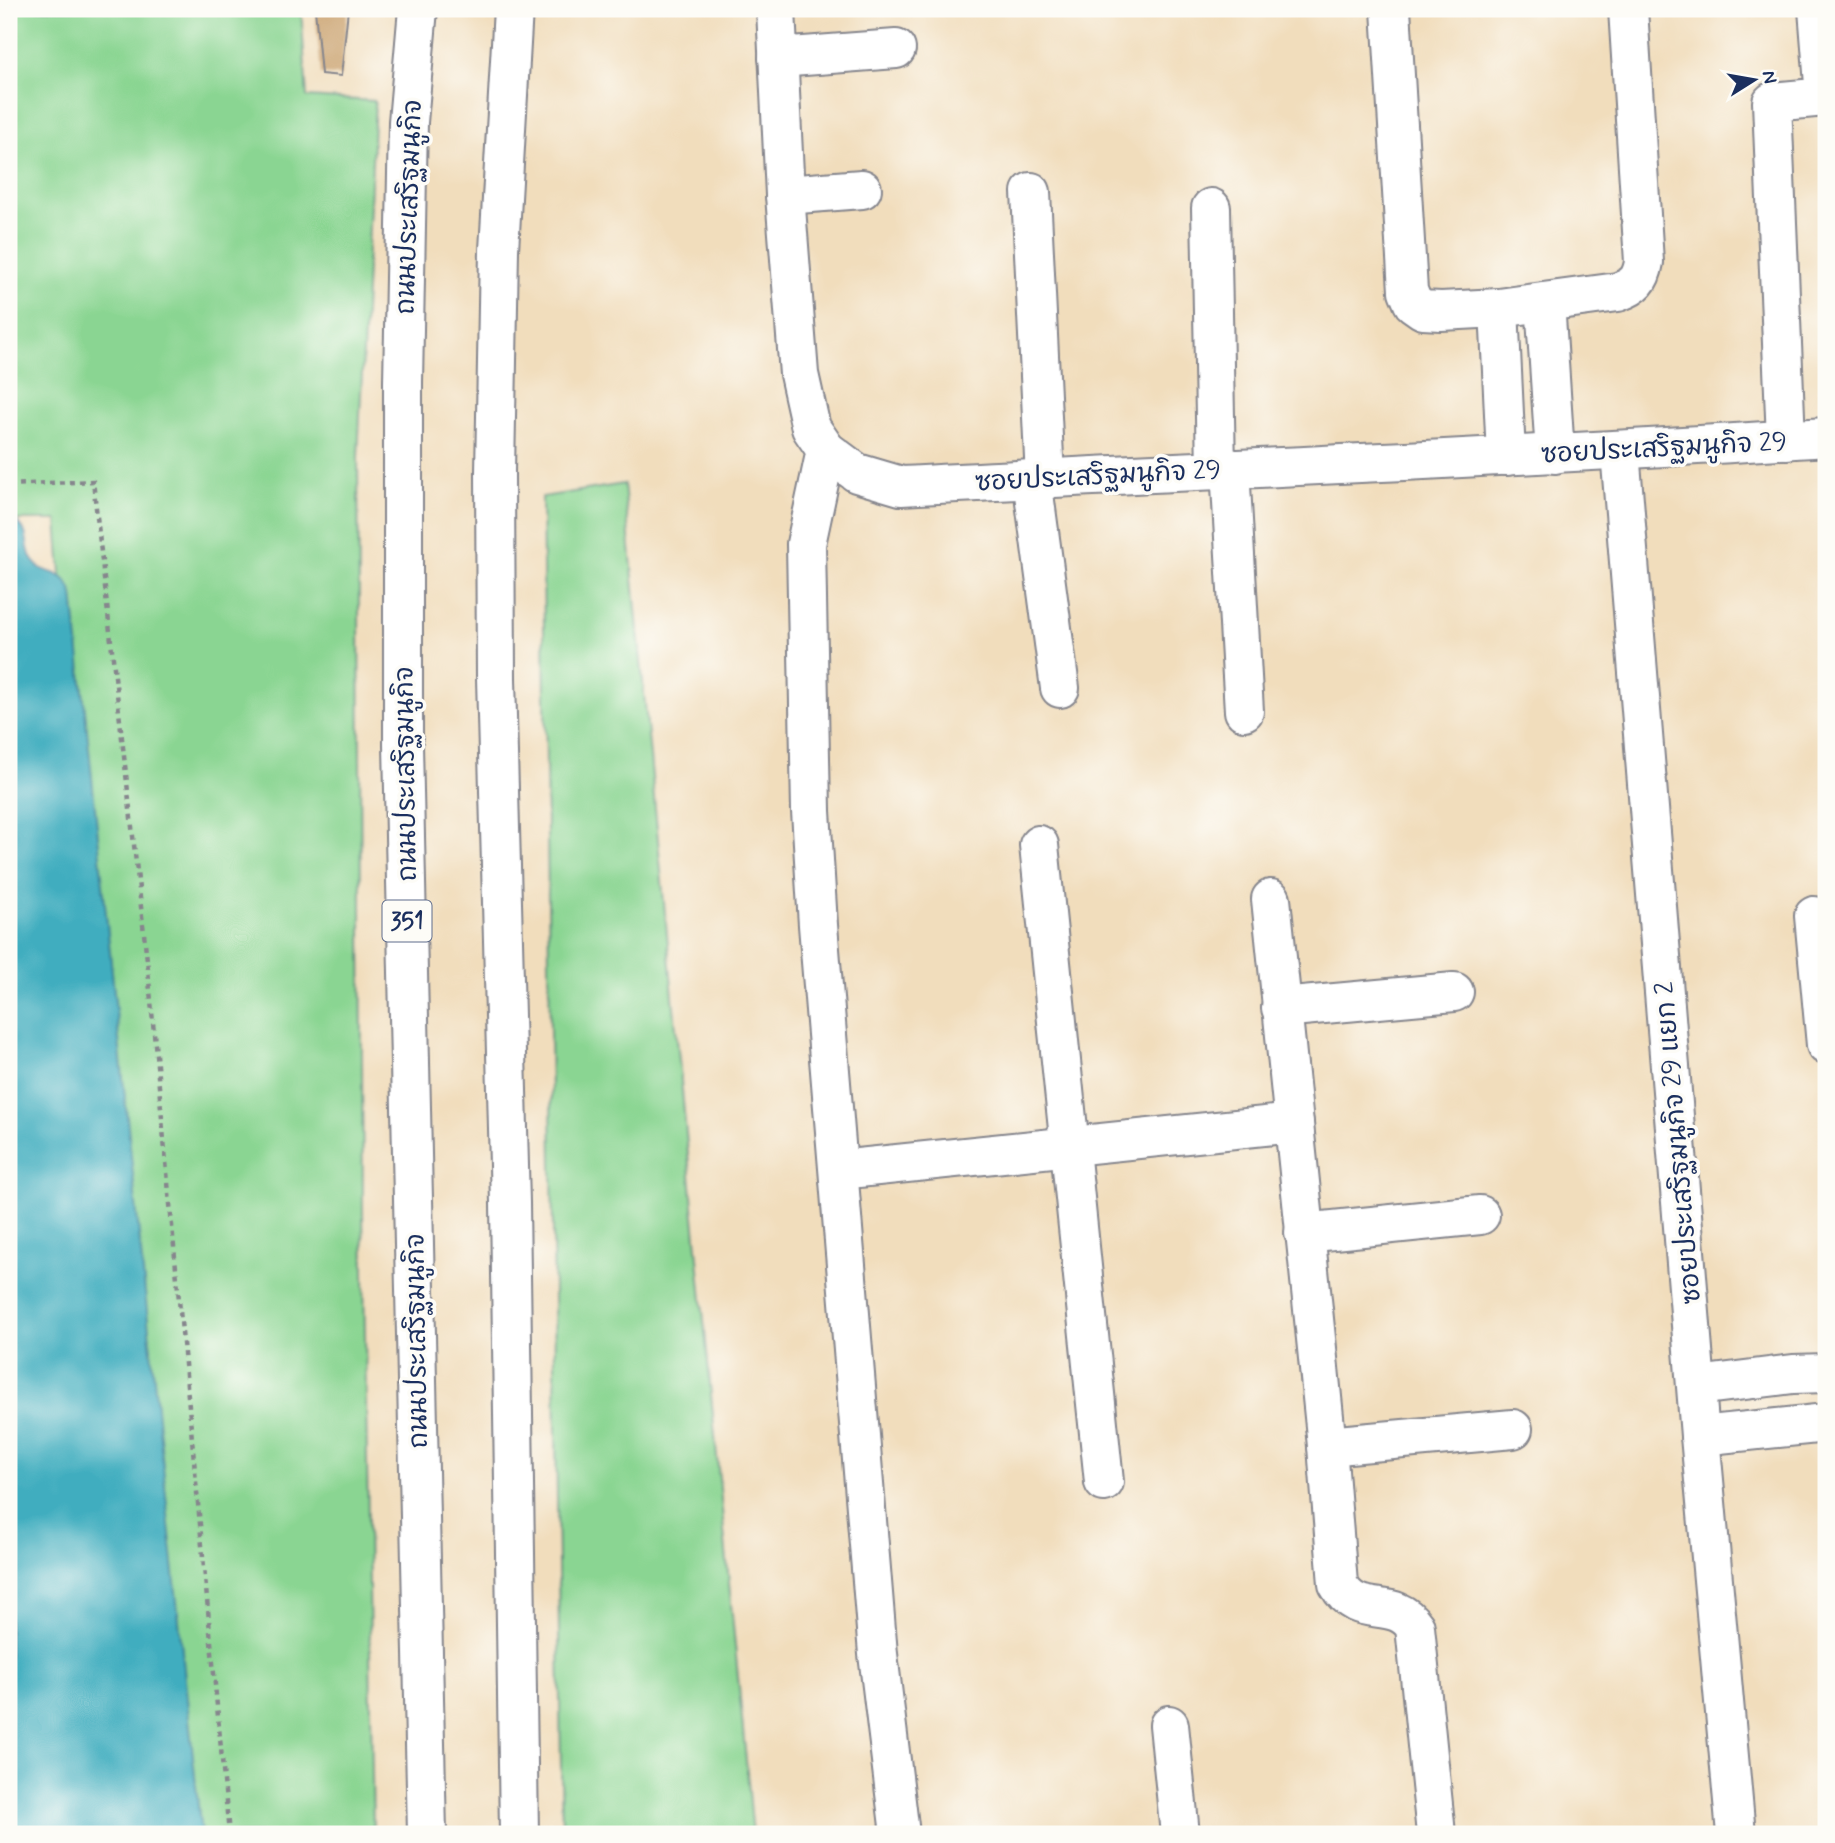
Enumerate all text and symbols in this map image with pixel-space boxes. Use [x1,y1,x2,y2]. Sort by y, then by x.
north arrow [1720,46,1790,116]
text: N [1756,68,1783,86]
street label: ถนนประเสริฐมนูกิจ [389,99,431,315]
street label: ซอยประเสริฐมนูกิจ 29 [1540,426,1788,472]
street label: ซอยประเสริฐมนูกิจ 29 [974,454,1222,500]
street label: ถนนประเสริฐมนูกิจ [388,666,426,882]
road number: 351 [382,901,432,942]
street label: ซอยประเสริฐมนูกิจ 29 แยก 2 [1648,980,1710,1305]
street label: ถนนประเสริฐมนูกิจ [399,1233,437,1449]

